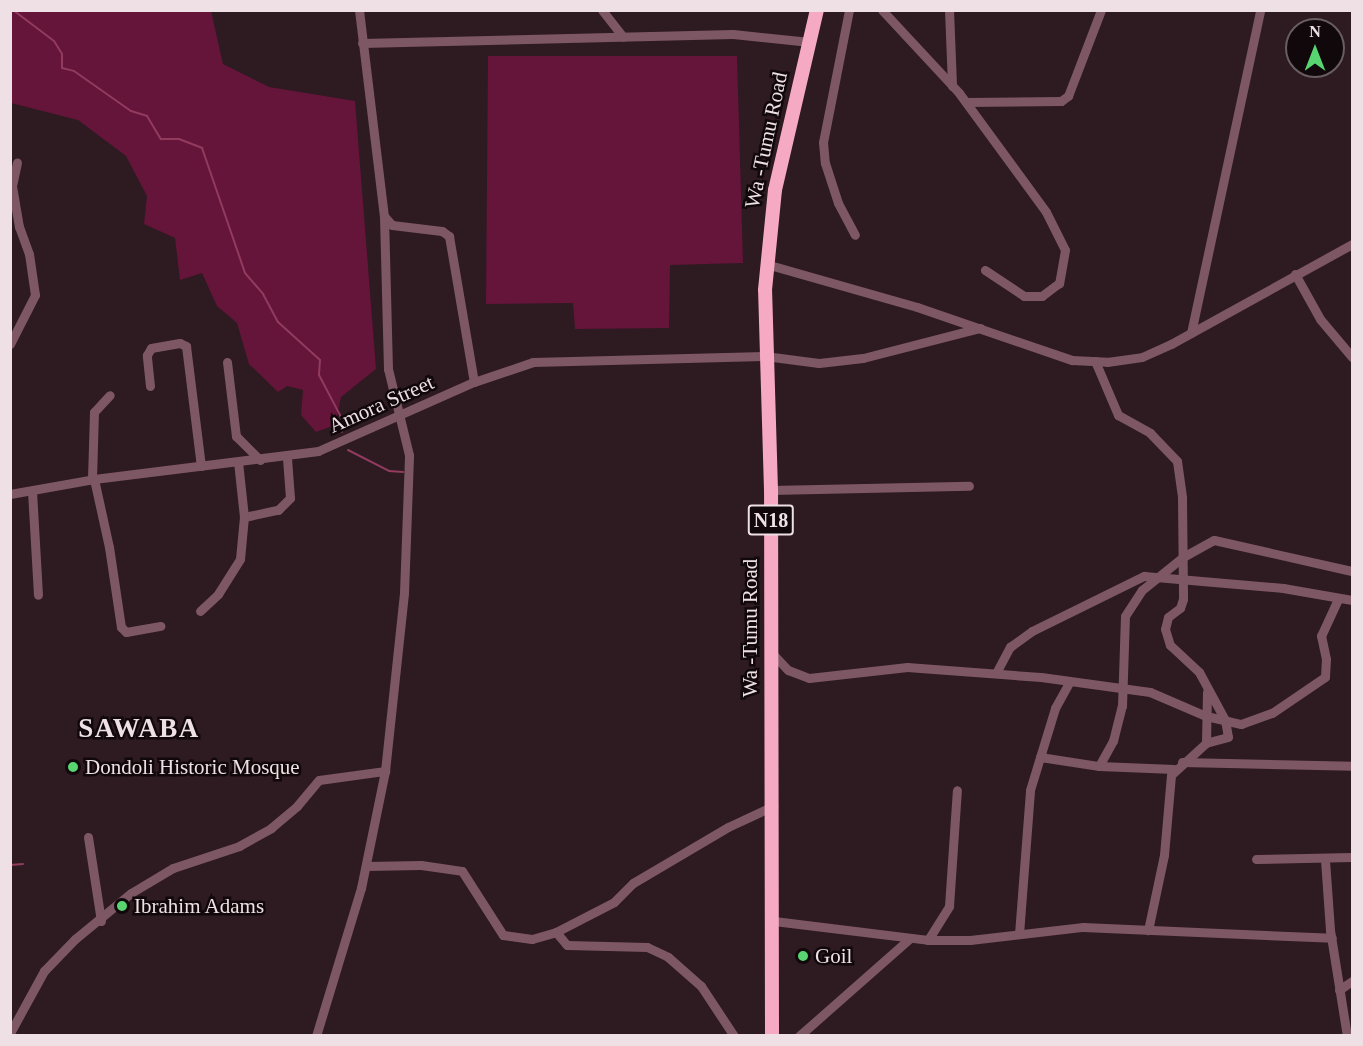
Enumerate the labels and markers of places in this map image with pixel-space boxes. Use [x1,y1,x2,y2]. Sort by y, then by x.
place label: Dondoli Historic Mosque [85,754,300,780]
marker: Dondoli Historic Mosque [66,760,80,774]
place label: Ibrahim Adams [134,893,265,919]
marker: Ibrahim Adams [115,899,129,913]
place label: Goil [815,943,852,969]
marker: Goil [796,949,810,963]

